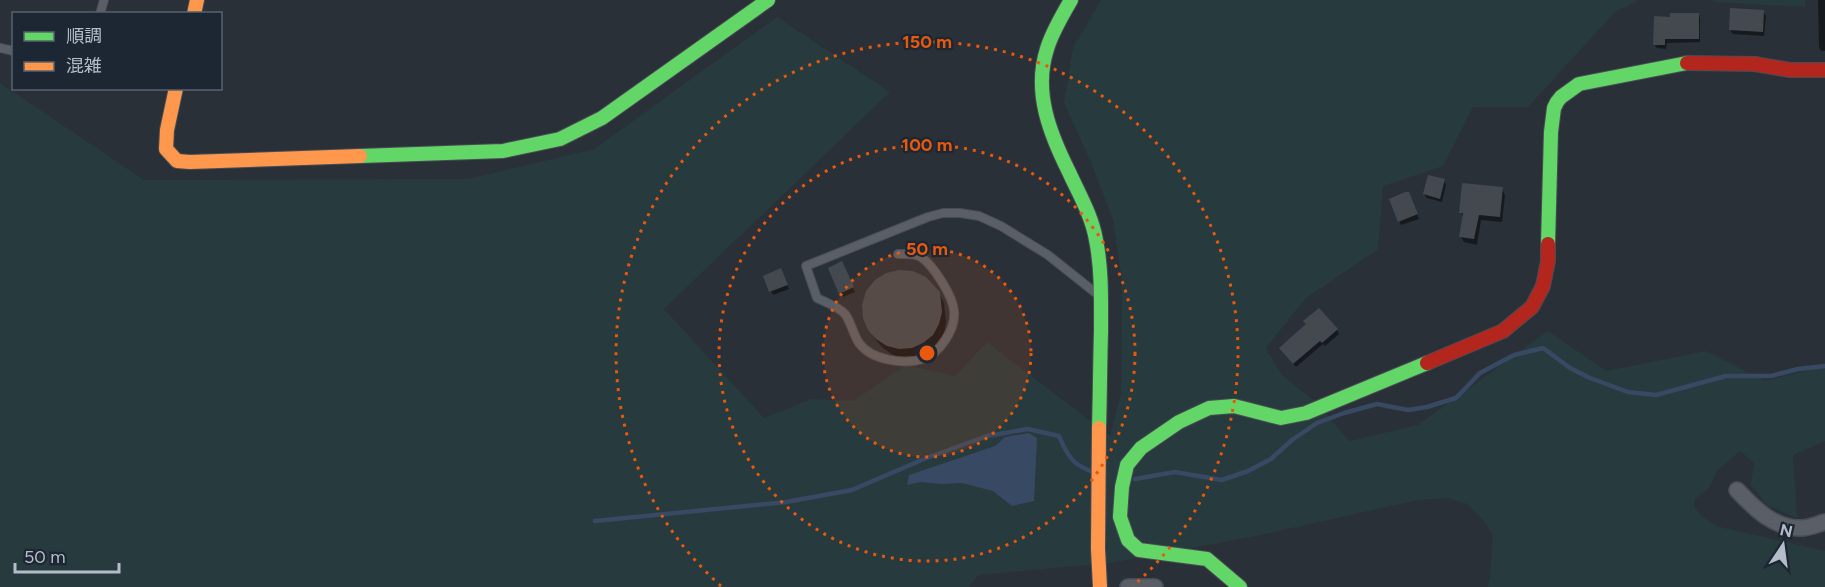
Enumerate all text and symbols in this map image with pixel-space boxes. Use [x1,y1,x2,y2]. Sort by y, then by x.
legend [12,12,222,90]
text: 順調 [66,25,102,47]
text: 150 m [902,31,952,53]
text: 混雑 [66,55,102,77]
text: 100 m [902,134,952,156]
text: 50 m [906,238,948,260]
centre of rings [917,343,937,363]
north arrow [1753,515,1813,575]
text: N [1778,520,1794,542]
scale bar [15,536,118,574]
text: 50 m [24,546,66,568]

